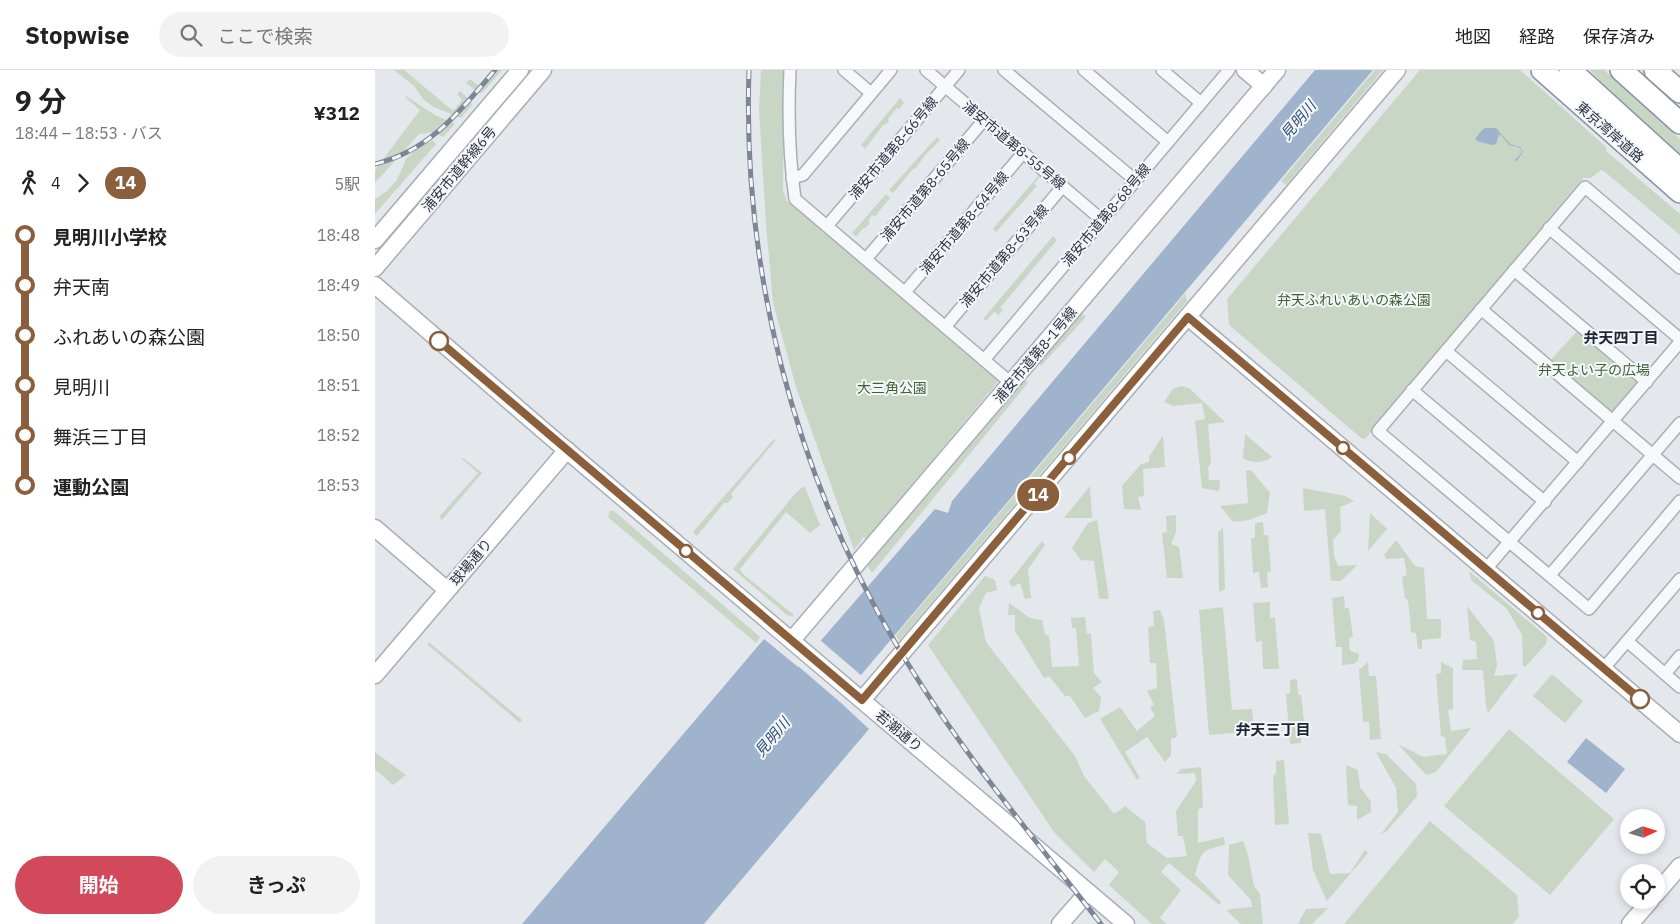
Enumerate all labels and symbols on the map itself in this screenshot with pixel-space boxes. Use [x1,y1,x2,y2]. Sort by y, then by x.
street label: 浦安市道第8-66号線 [845,93,941,203]
water label: 見明川 [1276,95,1321,143]
street label: 浦安市道第8-55号線 [959,97,1069,193]
street label: 東京湾岸道路 [1572,98,1648,166]
street label: 浦安市道幹線6号 [418,122,500,216]
street label: 浦安市道第8-65号線 [877,135,973,245]
street label: 浦安市道第8-68号線 [1058,160,1154,270]
street label: 浦安市道第8-64号線 [916,168,1012,278]
street label: 浦安市道第8-63号線 [956,201,1052,311]
park label: 弁天ふれいあいの森公園 [1277,291,1431,309]
street label: 浦安市道第8-1号線 [989,303,1081,407]
district label: 弁天四丁目 [1583,328,1659,347]
unlabelled marker [429,331,449,351]
park label: 弁天よい子の広場 [1538,361,1650,379]
park label: 大三角公園 [857,379,927,397]
unlabelled marker [1336,441,1350,455]
unlabelled marker [1062,451,1076,465]
line badge: 14 [1015,479,1061,511]
street label: 球場通り [446,535,496,589]
unlabelled marker [679,544,693,558]
unlabelled marker [1531,606,1545,620]
unlabelled marker [1630,689,1650,709]
street label: 若潮通り [872,706,926,756]
water label: 見明川 [750,712,795,760]
district label: 弁天三丁目 [1235,720,1311,739]
north arrow [1620,809,1665,854]

